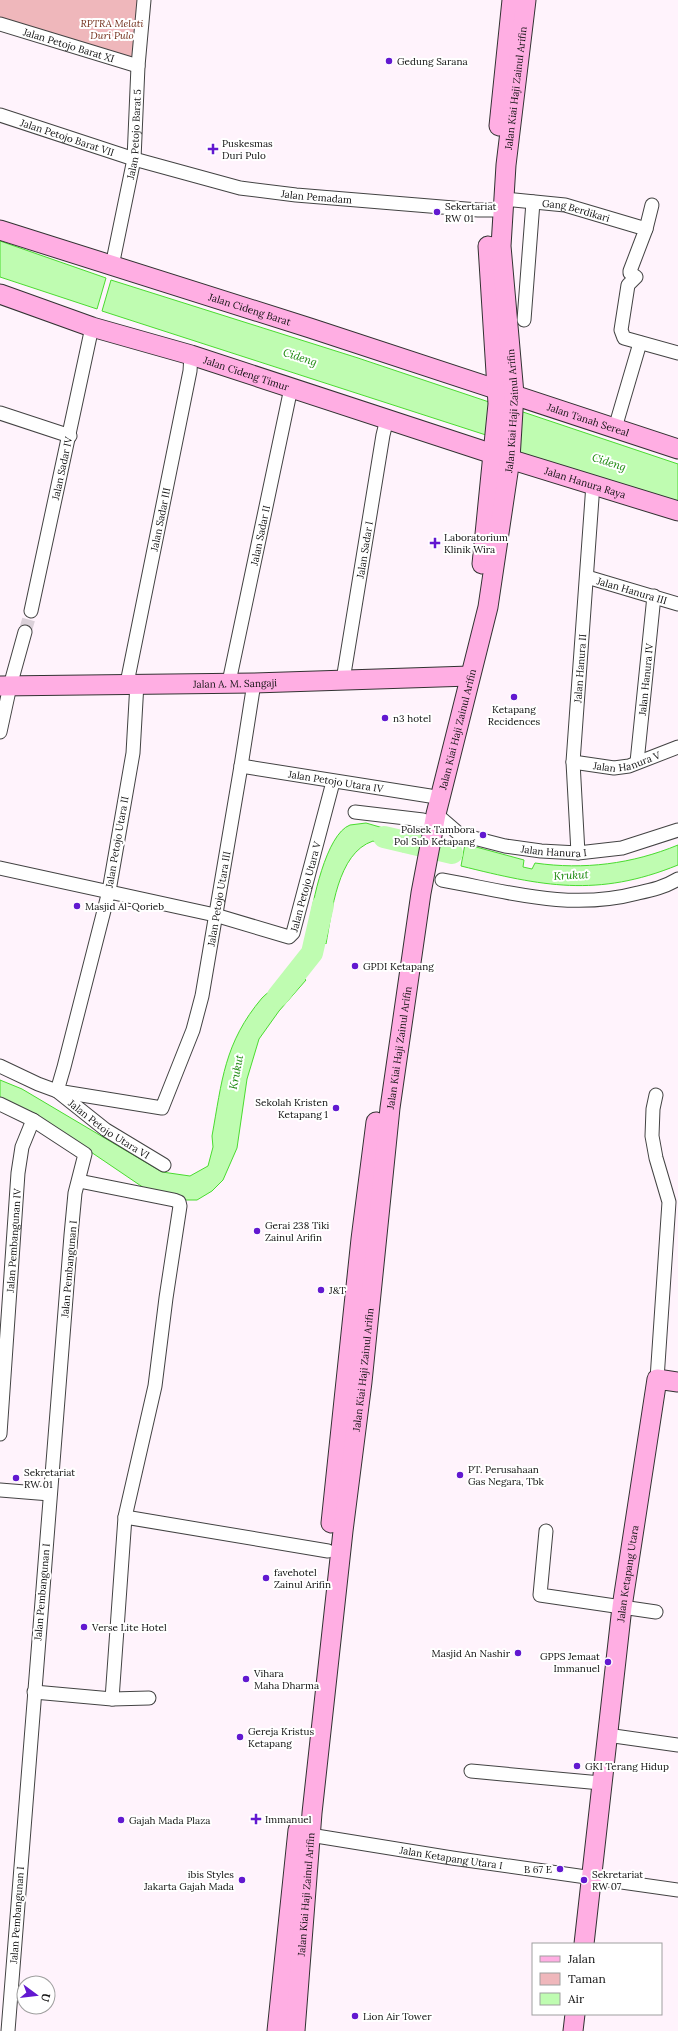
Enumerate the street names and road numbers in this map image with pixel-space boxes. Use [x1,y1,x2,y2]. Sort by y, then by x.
street label: Jalan Petojo Barat XI [21,25,116,65]
street label: Jalan Kiai Haji Zainul Arifin [501,26,529,151]
street label: Jalan Petojo Barat 5 [123,89,143,181]
street label: Jalan Petojo Barat VII [18,115,116,159]
street label: Jalan Pemadam [279,187,353,206]
street label: Gang Berdikari [541,196,612,224]
street label: Jalan Cideng Barat [206,290,293,328]
street label: Jalan Kiai Haji Zainul Arifin [501,348,521,474]
street label: Jalan Cideng Timur [201,353,292,393]
street label: Jalan Tanah Sereal [545,400,631,439]
street label: Jalan Sadar IV [48,435,75,502]
street label: Jalan Hanura Raya [542,464,627,501]
street label: Jalan Sadar III [147,486,173,553]
street label: Jalan Sadar II [247,504,273,567]
street label: Jalan Sadar I [353,520,375,580]
street label: Jalan Hanura III [594,574,669,607]
street label: Jalan Hanura II [571,633,589,704]
street label: Jalan Hanura IV [635,642,656,717]
street label: Jalan Kiai Haji Zainul Arifin [436,668,479,792]
street label: Jalan A. M. Sangaji [192,676,277,690]
street label: Jalan Hanura V [591,748,662,775]
street label: Jalan Petojo Utara IV [286,767,385,795]
street label: Jalan Petojo Utara II [102,795,131,890]
street label: Jalan Petojo Utara V [287,840,324,934]
street label: Jalan Hanura I [519,842,587,860]
street label: Jalan Petojo Utara III [204,850,233,948]
street label: Jalan Kiai Haji Zainul Arifin [383,985,414,1111]
street label: Jalan Petojo Utara VI [65,1096,152,1161]
street label: Jalan Pembangunan IV [3,1188,23,1294]
street label: Jalan Pembangunan I [58,1220,80,1319]
street label: Jalan Kiai Haji Zainul Arifin [349,1307,376,1433]
street label: Jalan Ketapang Utara [614,1524,641,1624]
street label: Jalan Pembangunan I [31,1543,53,1642]
street label: Jalan Kiai Haji Zainul Arifin [294,1832,317,1958]
street label: Jalan Ketapang Utara I [398,1843,503,1872]
street label: Jalan Pembangunan I [7,1866,27,1965]

